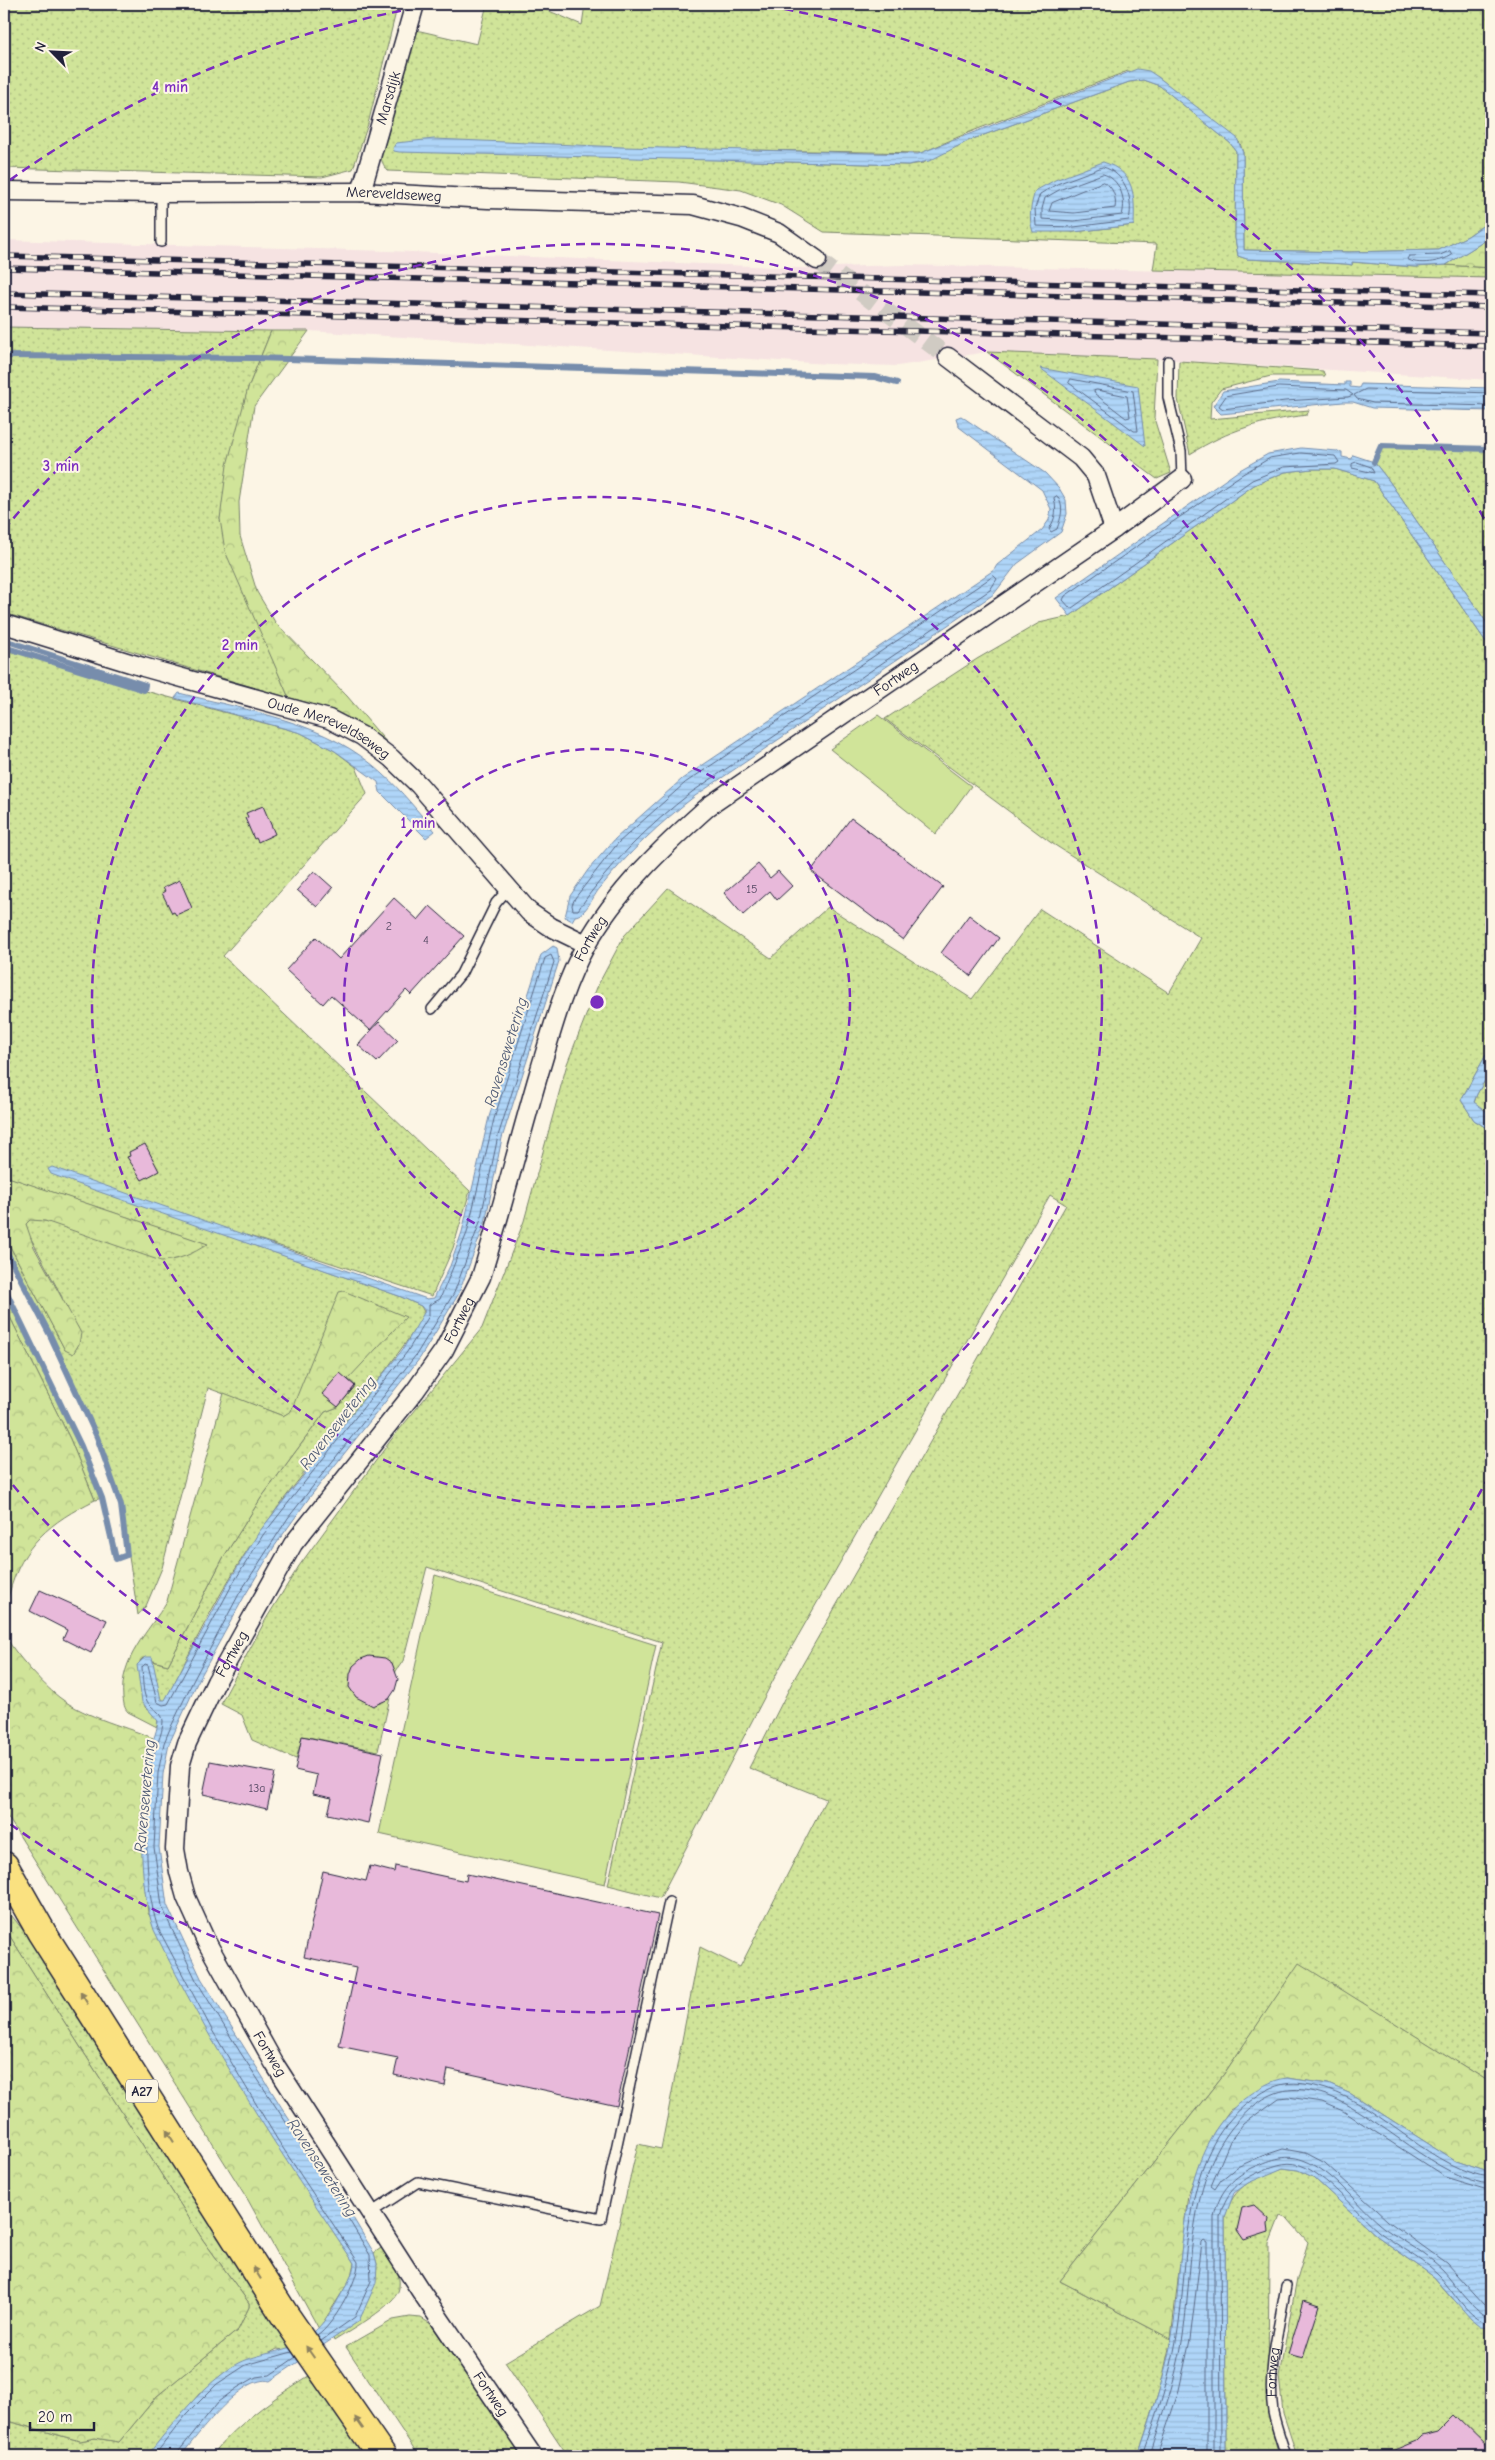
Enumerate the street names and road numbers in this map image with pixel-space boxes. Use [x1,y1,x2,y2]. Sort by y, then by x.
street label: Marsdijk [372,68,404,127]
street label: Mereveldseweg [346,183,442,205]
street label: Fortweg [870,657,922,700]
street label: Oude Mereveldseweg [265,693,394,763]
street label: Fortweg [570,912,611,964]
street label: Fortweg [440,1294,478,1347]
street label: Fortweg [212,1628,252,1680]
street label: Fortweg [249,2028,291,2080]
road number: A27 [126,2080,158,2102]
street label: Fortweg [1262,2346,1284,2397]
street label: Fortweg [470,2368,512,2420]

